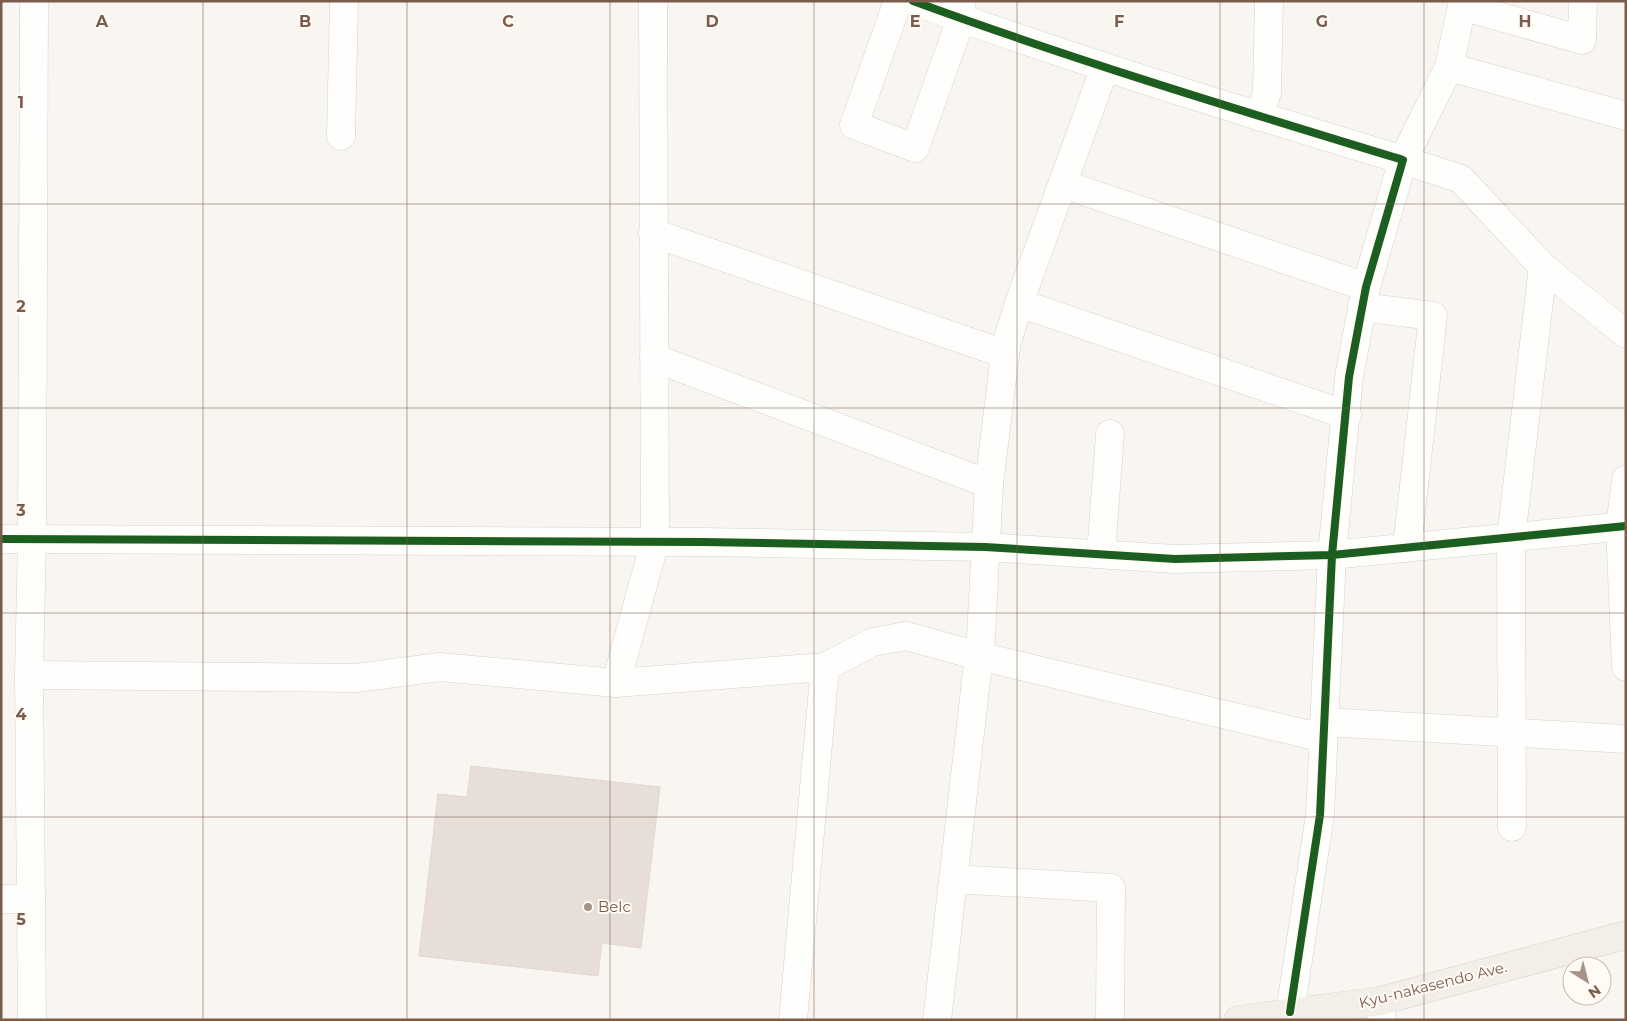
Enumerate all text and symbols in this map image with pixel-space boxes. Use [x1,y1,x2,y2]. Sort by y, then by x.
text: A [95,12,109,31]
text: B [299,12,311,31]
text: C [502,12,514,31]
text: D [705,12,719,31]
text: E [910,12,920,31]
text: F [1114,12,1124,31]
text: G [1316,12,1328,31]
text: H [1519,12,1531,31]
text: 1 [18,93,24,112]
text: 2 [16,297,26,316]
text: 3 [15,501,26,520]
text: 4 [15,705,27,724]
place label: Belc [598,897,631,916]
marker: Belc [582,901,594,913]
text: 5 [16,910,26,929]
north arrow [1562,956,1612,1006]
street label: Kyu-nakasendo Ave. [1357,957,1509,1012]
text: N [1585,981,1605,1002]

